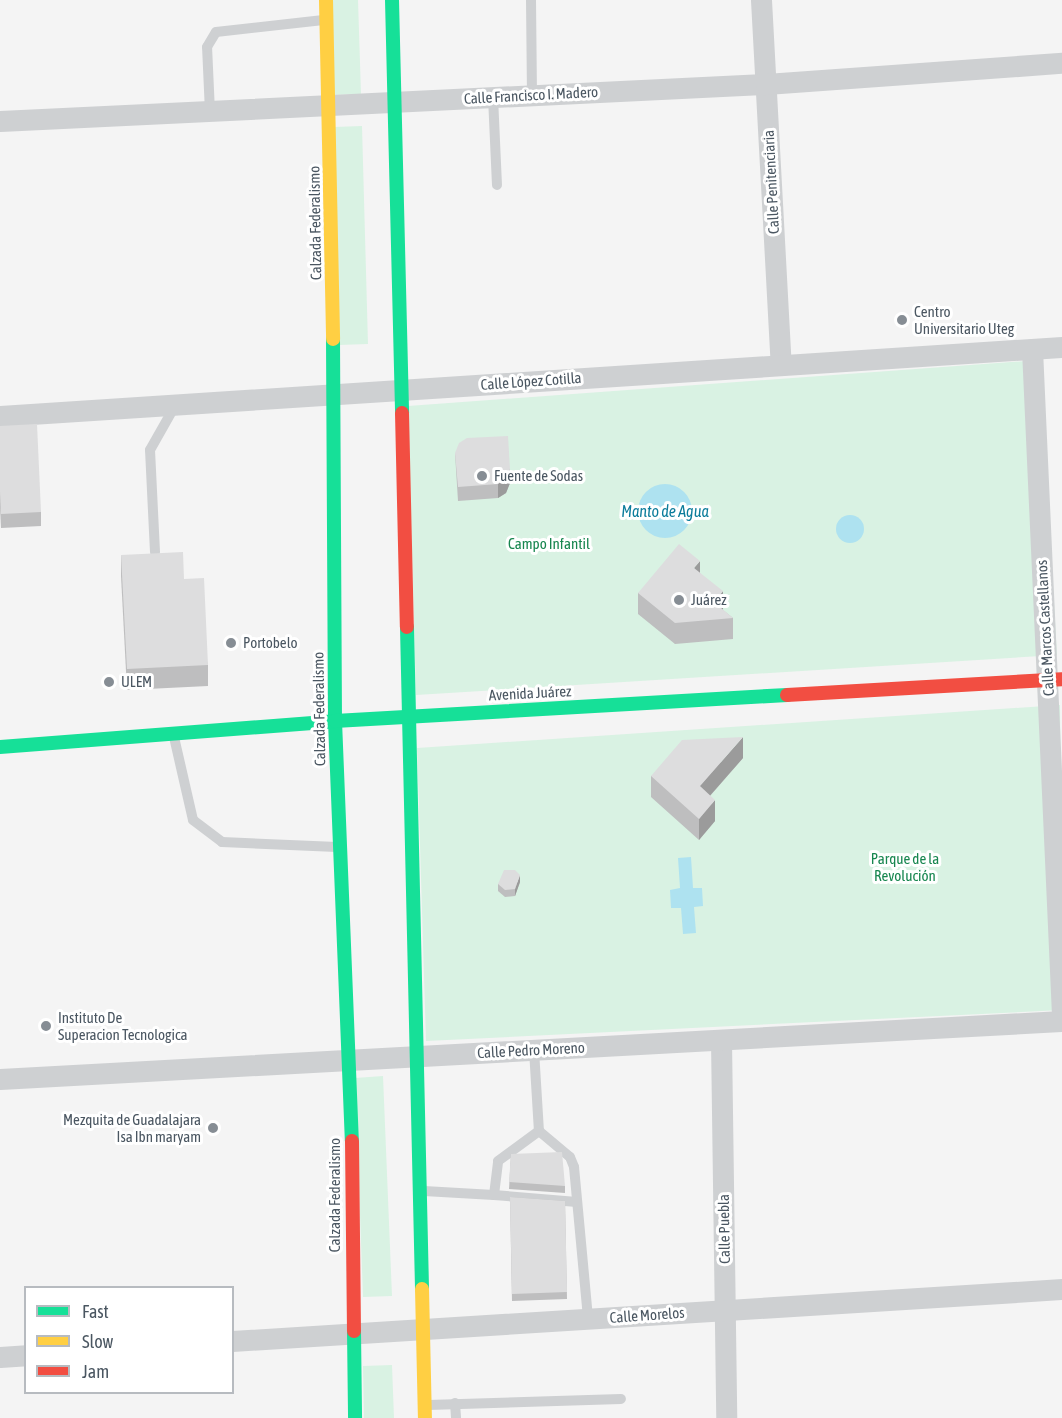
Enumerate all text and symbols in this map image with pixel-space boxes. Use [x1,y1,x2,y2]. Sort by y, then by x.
street label: Calle Francisco I. Madero [463,82,599,108]
street label: Calle Penitenciaria [759,129,783,235]
street label: Calzada Federalismo [305,166,325,280]
place label: Centro Universitario Uteg [914,302,1014,337]
marker: Centro Universitario Uteg [895,313,909,327]
street label: Calle López Cotilla [480,368,582,394]
place label: Fuente de Sodas [494,467,583,485]
marker: Fuente de Sodas [475,469,489,483]
water label: Manto de Agua [621,501,709,521]
park label: Campo Infantil [508,535,590,553]
street label: Calle Marcos Castellanos [1032,559,1058,697]
place label: Juárez [691,591,727,609]
marker: Juárez [672,593,686,607]
place label: Portobelo [243,634,298,652]
marker: Portobelo [224,636,238,650]
street label: Calzada Federalismo [309,652,329,766]
place label: ULEM [121,673,152,691]
marker: ULEM [102,675,116,689]
street label: Avenida Juárez [488,682,572,704]
park label: Parque de la Revolución [871,849,939,884]
place label: Instituto De Superacion Tecnologica [58,1008,188,1043]
marker: Instituto De Superacion Tecnologica [39,1019,53,1033]
street label: Calle Pedro Moreno [477,1038,585,1062]
place label: Mezquita de Guadalajara Isa Ibn maryam [63,1110,201,1145]
marker: Mezquita de Guadalajara Isa Ibn maryam [206,1121,220,1135]
street label: Calzada Federalismo [326,1138,344,1252]
street label: Calle Puebla [714,1194,734,1264]
legend [24,1286,234,1394]
text: Fast [82,1301,109,1322]
street label: Calle Morelos [609,1303,685,1327]
text: Slow [82,1331,113,1352]
text: Jam [82,1361,109,1382]

